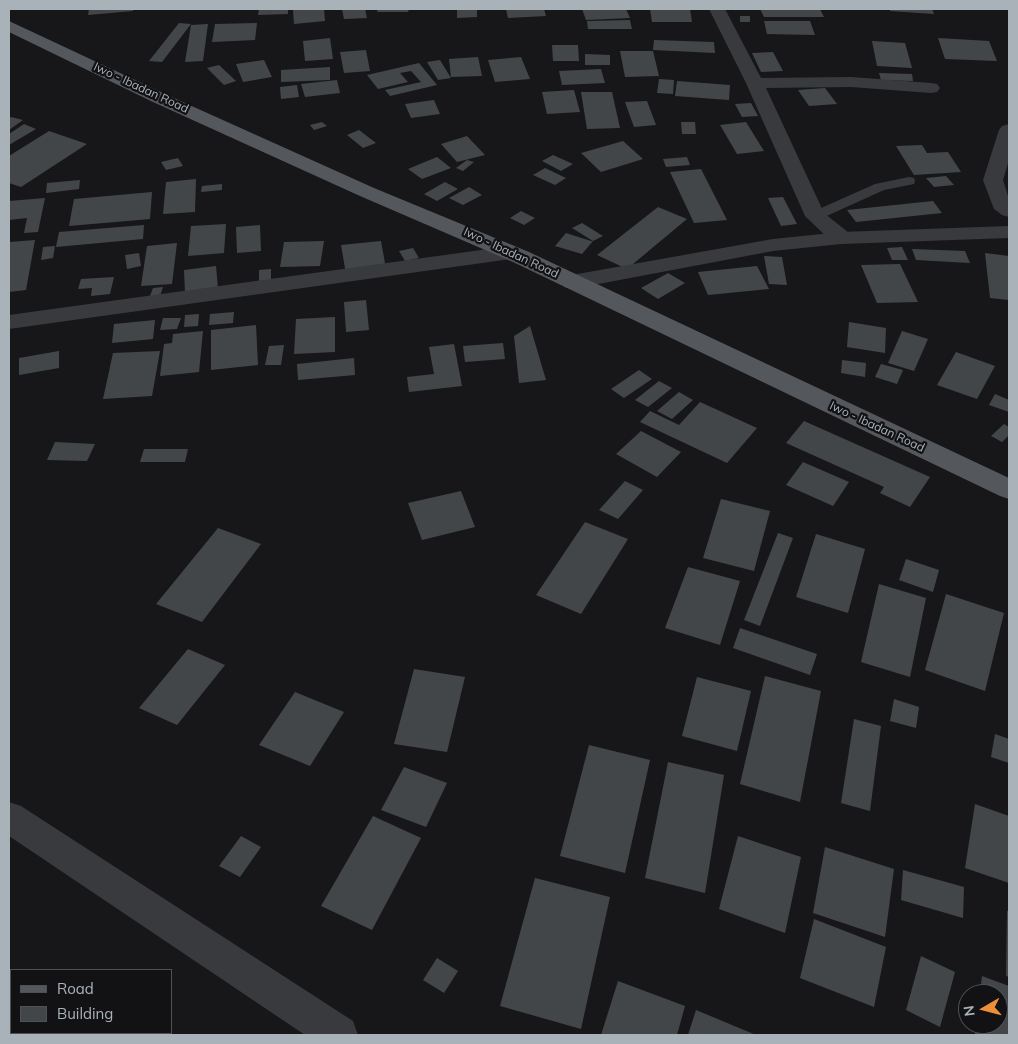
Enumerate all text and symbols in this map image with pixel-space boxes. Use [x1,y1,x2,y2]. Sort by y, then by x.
street label: Iwo - Ibadan Road [91,60,191,116]
street label: Iwo - Ibadan Road [461,225,561,281]
street label: Iwo - Ibadan Road [827,399,927,455]
legend [10,969,172,1034]
text: Road [57,979,94,998]
north arrow [958,984,1008,1034]
text: Building [57,1004,113,1023]
text: N [959,1004,979,1017]

